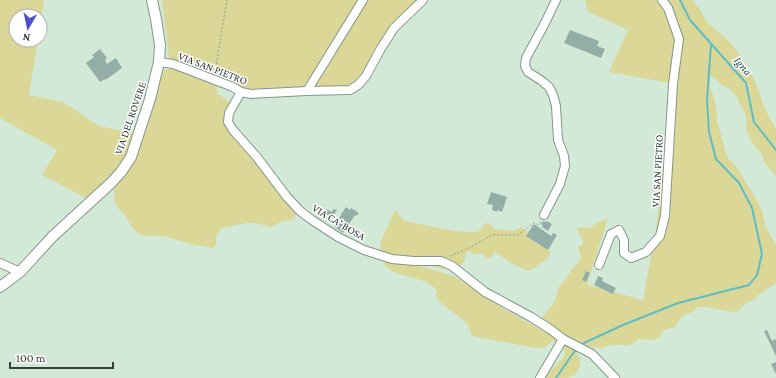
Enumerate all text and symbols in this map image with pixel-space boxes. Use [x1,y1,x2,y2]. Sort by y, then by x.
north arrow [8,8,48,48]
text: N [21,31,31,44]
street label: VIA SAN PIETRO [177,49,249,87]
water label: Igna [731,54,755,79]
street label: VIA DEL ROVERE [112,80,148,156]
street label: VIA SAN PIETRO [649,134,665,208]
street label: VIA CA' BOSA [310,201,368,243]
scale bar [10,344,113,370]
text: 100 m [16,351,46,365]

